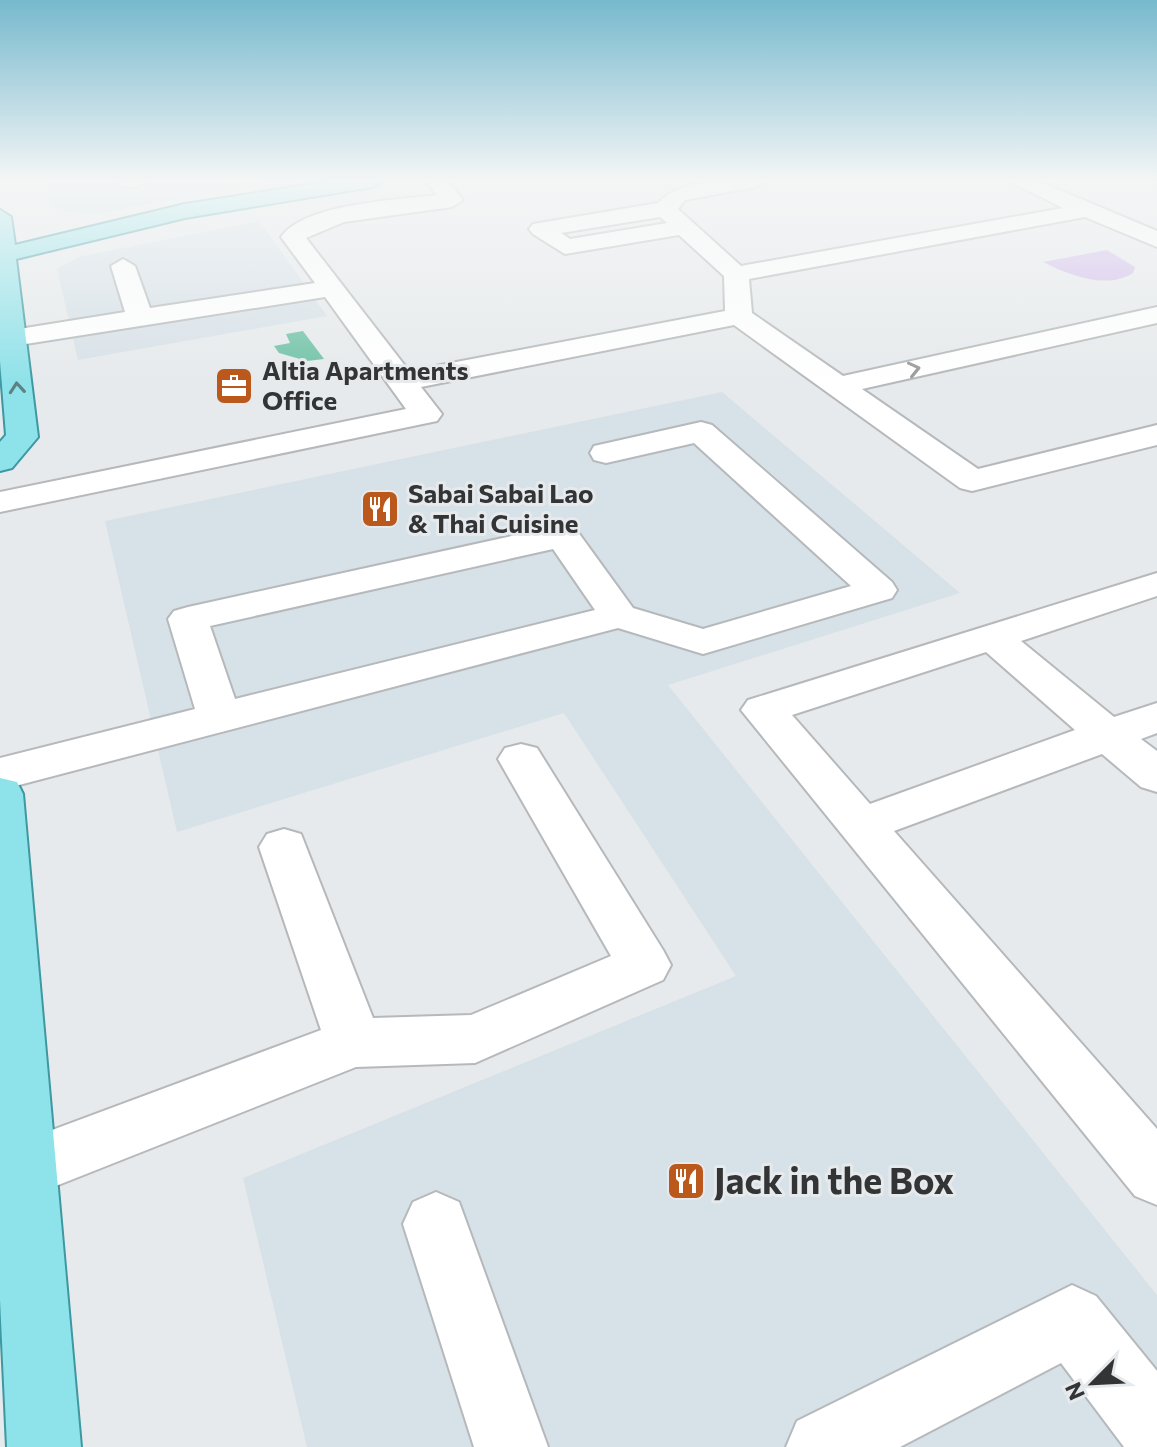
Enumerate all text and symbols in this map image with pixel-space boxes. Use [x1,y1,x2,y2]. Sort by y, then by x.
place label: Altia Apartments Office [262,354,469,415]
one-way arrow [907,361,921,378]
office icon: Altia Apartments Office [213,365,255,407]
one-way arrow [9,381,26,394]
place label: Sabai Sabai Lao & Thai Cuisine [408,477,594,538]
restaurant icon: Sabai Sabai Lao & Thai Cuisine [359,488,401,530]
place label: Jack in the Box [714,1157,954,1201]
restaurant icon: Jack in the Box [665,1160,707,1202]
north arrow [1053,1343,1133,1423]
text: N [1059,1378,1090,1404]

